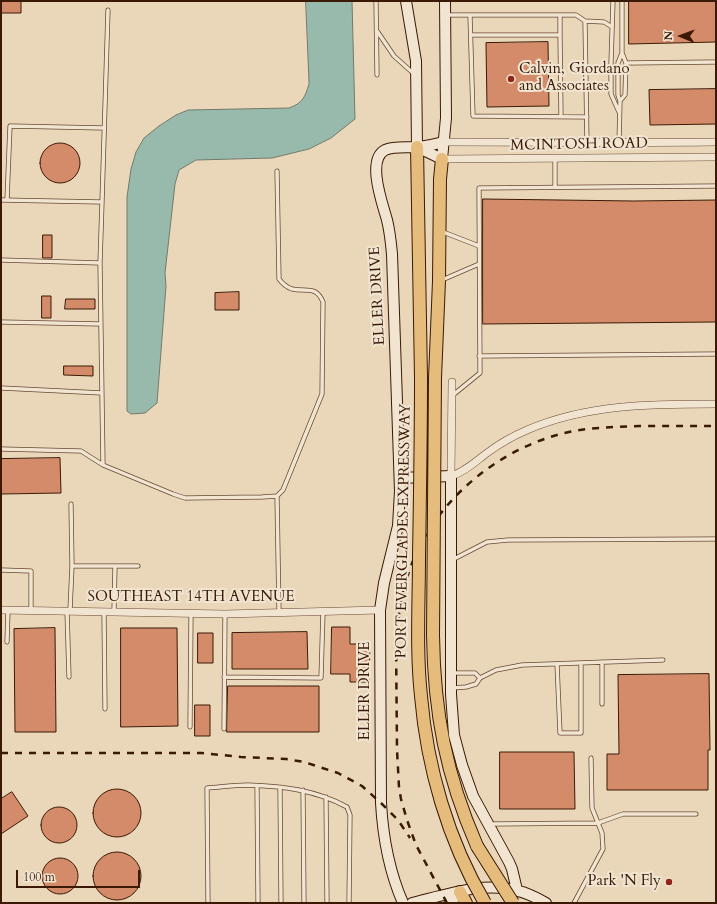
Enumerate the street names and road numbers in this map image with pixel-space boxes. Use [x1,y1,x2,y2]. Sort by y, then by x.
street label: MCINTOSH ROAD [510,135,648,155]
street label: ELLER DRIVE [366,246,390,346]
street label: PORT EVERGLADES EXPRESSWAY [393,403,415,659]
street label: SOUTHEAST 14TH AVENUE [88,589,294,607]
street label: ELLER DRIVE [357,641,375,741]

